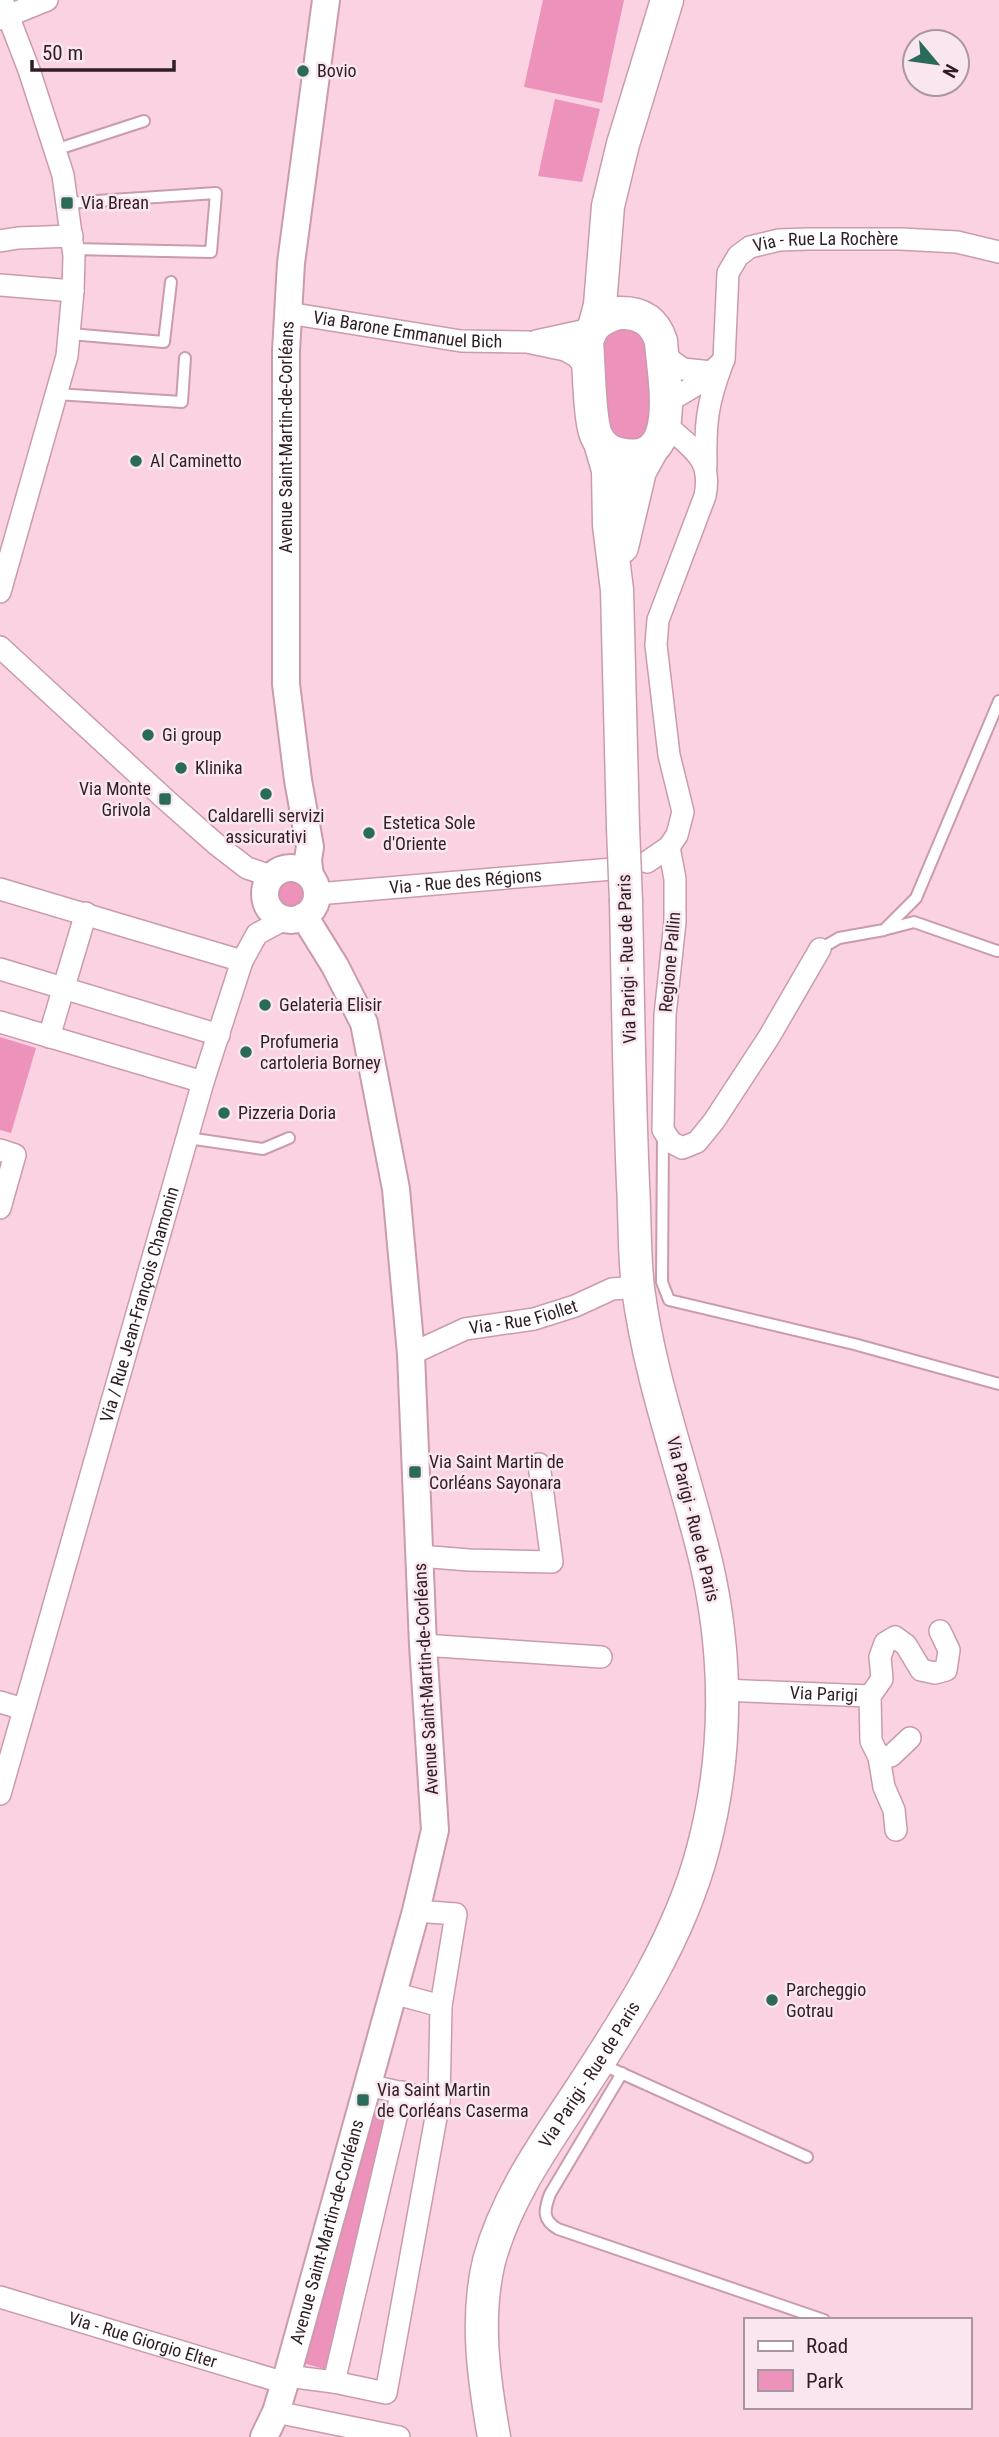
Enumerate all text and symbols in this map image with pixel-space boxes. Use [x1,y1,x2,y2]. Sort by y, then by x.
scale bar [32,28,173,72]
north arrow [901,28,971,98]
text: 50 m [42,41,83,65]
place label: Bovio [317,60,357,81]
text: N [938,60,963,82]
marker: Bovio [295,63,311,79]
place label: Via Brean [81,192,149,213]
marker: Via Brean [59,195,75,211]
street label: Via - Rue La Rochère [751,228,898,256]
street label: Via Barone Emmanuel Bich [312,306,502,352]
street label: Avenue Saint-Martin-de-Corléans [275,320,298,553]
place label: Al Caminetto [150,450,242,471]
marker: Al Caminetto [128,453,144,469]
place label: Gi group [162,724,222,745]
marker: Gi group [140,727,156,743]
place label: Klinika [195,757,243,778]
marker: Klinika [173,760,189,776]
place label: Via Monte Grivola [79,778,151,820]
marker: Caldarelli servizi assicurativi [258,786,274,802]
marker: Via Monte Grivola [157,791,173,807]
place label: Caldarelli servizi assicurativi [208,805,324,847]
place label: Estetica Sole d'Oriente [383,812,475,854]
marker: Estetica Sole d'Oriente [361,825,377,841]
street label: Via - Rue des Régions [388,864,543,898]
street label: Via Parigi - Rue de Paris [613,874,640,1044]
street label: Regione Pallin [655,911,684,1013]
place label: Gelateria Elisir [279,994,383,1015]
marker: Gelateria Elisir [257,997,273,1013]
place label: Profumeria cartoleria Borney [260,1031,381,1073]
marker: Profumeria cartoleria Borney [238,1044,254,1060]
place label: Pizzeria Doria [238,1102,336,1123]
marker: Pizzeria Doria [216,1105,232,1121]
street label: Via / Rue Jean-François Chamonin [96,1184,183,1425]
street label: Via - Rue Fiollet [468,1295,580,1338]
street label: Via Parigi - Rue de Paris [663,1434,724,1604]
place label: Via Saint Martin de Corléans Sayonara [429,1451,564,1493]
marker: Via Saint Martin de Corléans Sayonara [407,1464,423,1480]
street label: Avenue Saint-Martin-de-Corléans [409,1563,442,1795]
street label: Via Parigi [789,1682,858,1706]
place label: Parcheggio Gotrau [786,1979,866,2021]
marker: Parcheggio Gotrau [764,1992,780,2008]
street label: Via Parigi - Rue de Paris [534,1998,644,2151]
place label: Via Saint Martin de Corléans Caserma [377,2079,529,2121]
marker: Via Saint Martin de Corléans Caserma [355,2092,371,2108]
street label: Avenue Saint-Martin-de-Corléans [285,2117,368,2346]
street label: Via - Rue Giorgio Elter [66,2307,220,2372]
legend [744,2318,971,2409]
text: Road [806,2334,848,2358]
text: Park [806,2369,844,2393]

